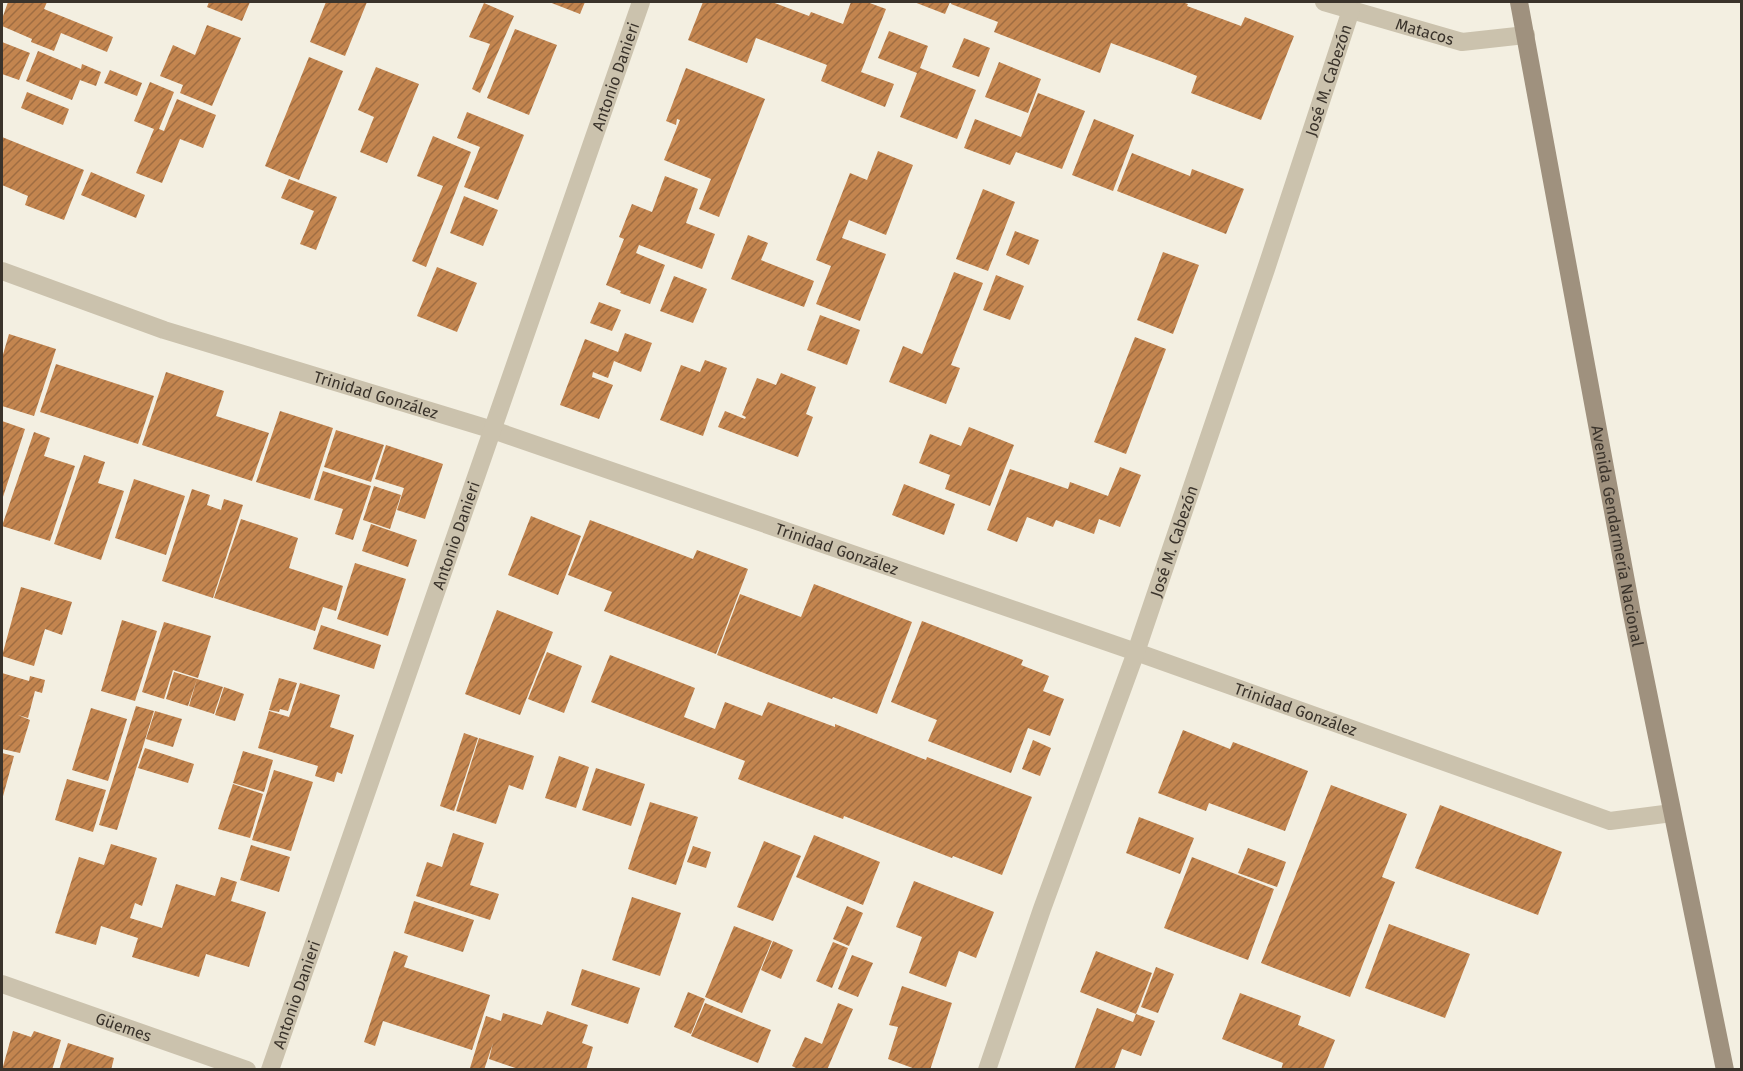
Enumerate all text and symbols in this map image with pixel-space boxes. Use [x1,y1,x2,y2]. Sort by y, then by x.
street label: Matacos [1394,14,1456,49]
street label: Antonio Danieri [588,20,643,133]
street label: José M. Cabezón [1301,22,1355,138]
street label: Trinidad González [312,367,440,422]
street label: Avenida Gendarmería Nacional [1588,424,1648,649]
street label: Antonio Danieri [428,479,483,592]
street label: José M. Cabezón [1146,483,1201,599]
street label: Trinidad González [773,519,901,579]
street label: Trinidad González [1232,678,1360,740]
street label: Antonio Danieri [269,938,324,1051]
street label: Güemes [93,1008,154,1045]

